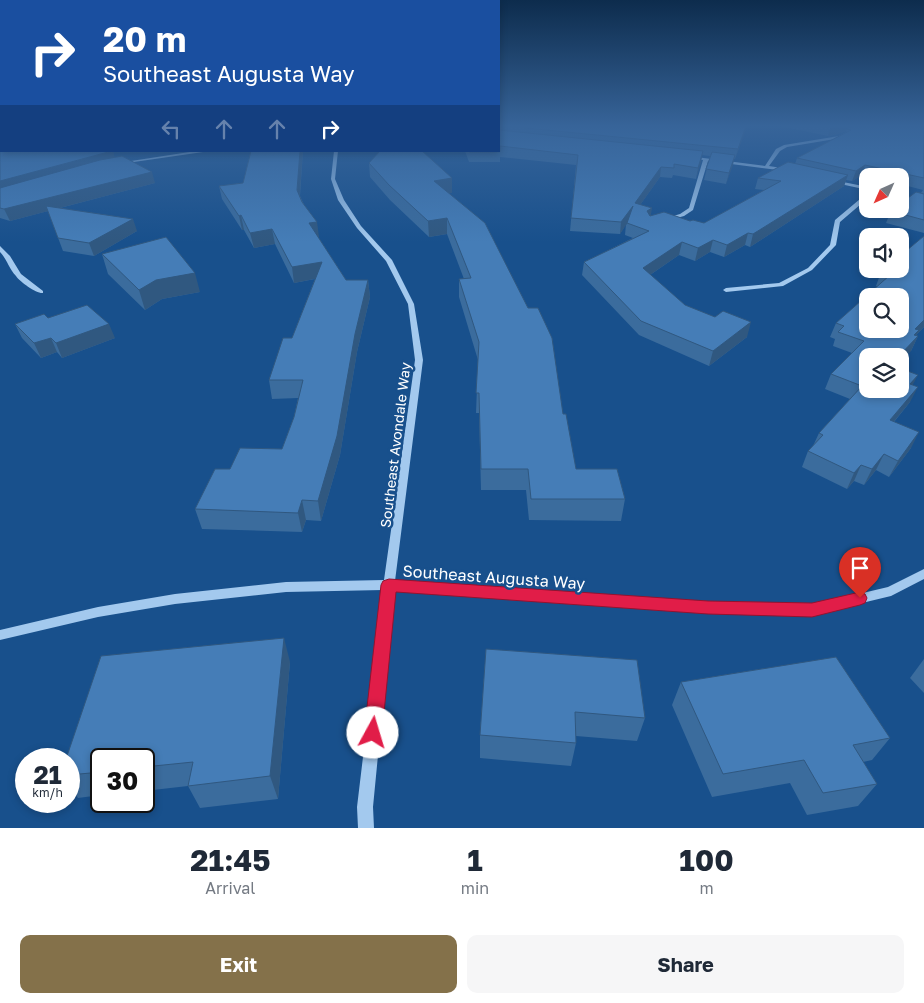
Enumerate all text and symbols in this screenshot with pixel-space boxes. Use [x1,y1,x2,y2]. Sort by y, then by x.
text: 20 m [103,18,186,60]
icon: right [20,20,85,85]
text: Southeast Augusta Way [103,60,354,87]
icon: left [157,115,185,143]
icon: ahead [210,115,238,143]
icon: ahead [263,115,291,143]
icon: right [316,115,344,143]
north arrow [859,168,909,218]
map controls [859,168,909,398]
button: sound [859,228,909,278]
button: search [859,288,909,338]
button: layers [859,348,909,398]
street label: Southeast Avondale Way [376,361,414,529]
pin [839,547,881,598]
icon: arrive [846,554,874,582]
street label: Southeast Augusta Way [402,561,586,593]
position arrow [346,706,398,758]
speed limit sign: 30 [90,748,155,813]
text: 21 [33,759,62,790]
text: km/h [32,785,63,800]
text: 21:45 [190,842,271,878]
text: 1 [467,842,483,878]
text: 100 [679,842,734,878]
text: Arrival [205,878,255,898]
text: min [461,878,489,898]
text: m [699,878,714,898]
button: Exit [20,935,457,993]
button: Share [467,935,904,993]

